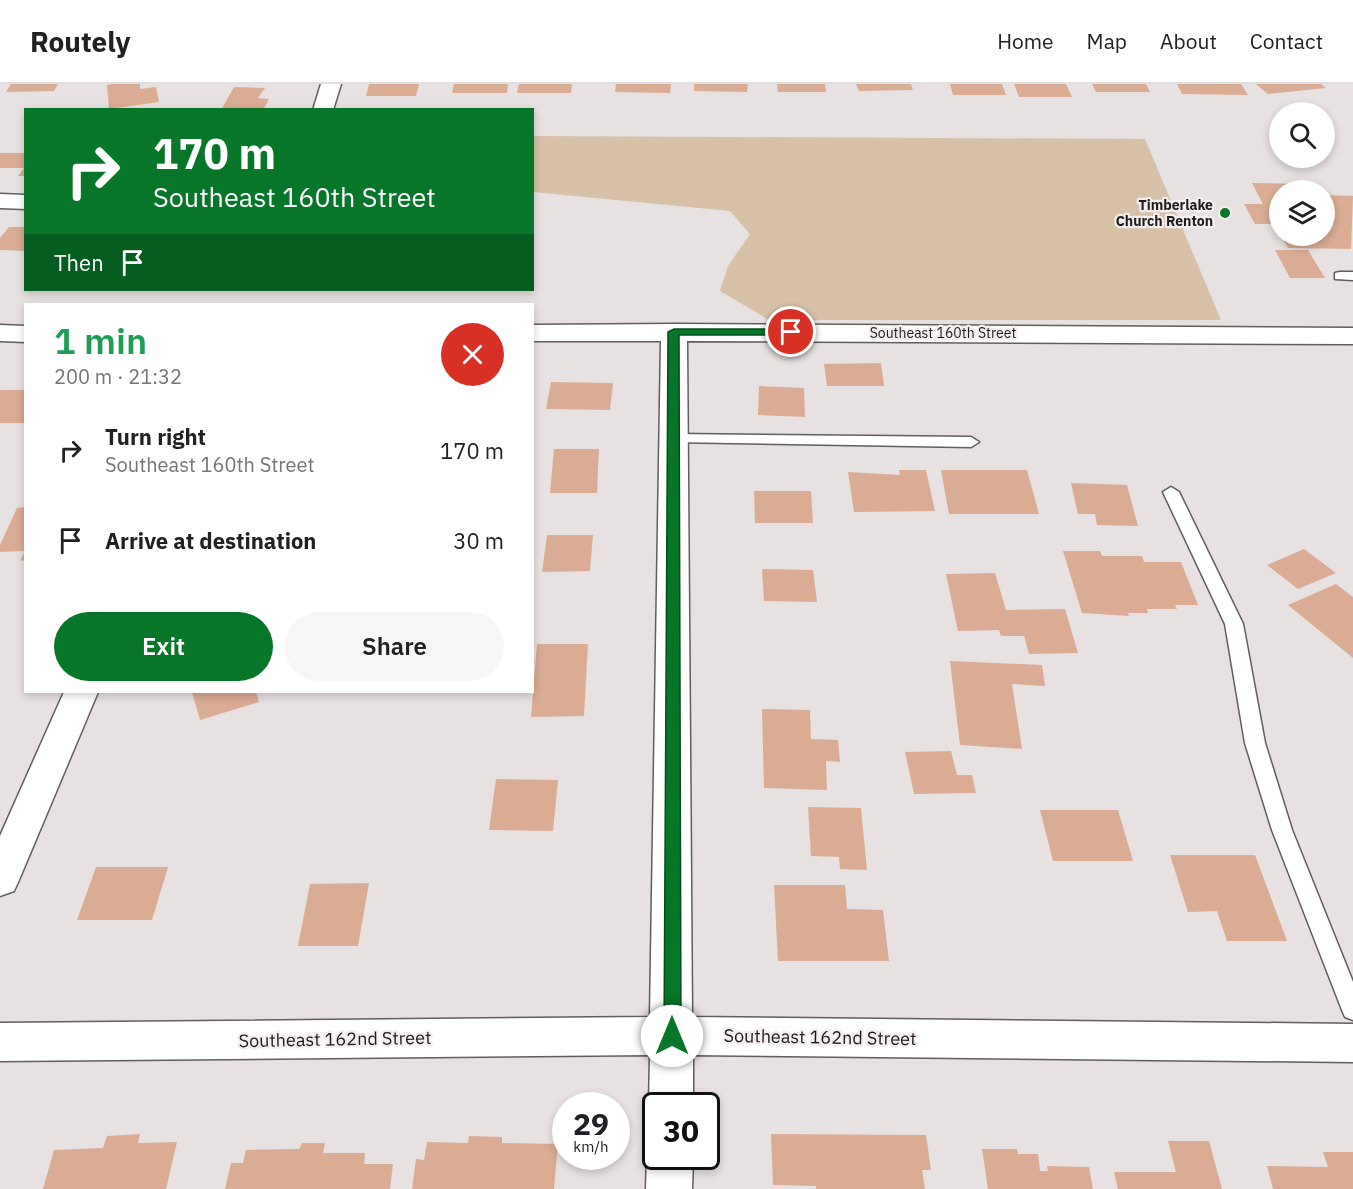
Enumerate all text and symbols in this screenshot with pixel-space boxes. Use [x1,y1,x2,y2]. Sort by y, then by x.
text: Routely [30,23,131,60]
text: Home [997,27,1054,55]
text: Map [1087,27,1127,55]
text: About [1160,27,1217,55]
text: Contact [1250,27,1323,55]
map controls [1269,102,1335,246]
button: search [1269,102,1335,168]
text: 170 m [153,126,276,181]
icon: right [54,132,132,210]
text: Southeast 160th Street [153,179,436,214]
button: layers [1269,180,1335,246]
place label: Timberlake Church Renton [1116,196,1213,230]
marker: Timberlake Church Renton [1218,206,1232,220]
icon: arrive [116,246,149,279]
text: Then [54,248,104,277]
pin [765,306,816,357]
icon: arrive [774,315,807,348]
text: 1 min [54,317,147,364]
button: close [441,323,504,386]
street label: Southeast 160th Street [870,324,1016,342]
text: 200 m · 21:32 [54,363,182,390]
text: Turn right [105,422,206,451]
icon: right [54,434,87,467]
text: 170 m [440,436,504,465]
text: Southeast 160th Street [105,451,315,478]
icon: arrive [54,524,87,557]
text: Arrive at destination [105,526,316,555]
text: 30 m [453,526,504,555]
button: Exit [54,612,273,681]
button: Share [285,612,504,681]
position arrow [640,1004,704,1068]
street label: Southeast 162nd Street [723,1024,917,1050]
street label: Southeast 162nd Street [238,1026,432,1052]
speed limit sign: 30 [642,1092,720,1170]
text: 29 [573,1104,609,1143]
text: km/h [573,1137,609,1156]

